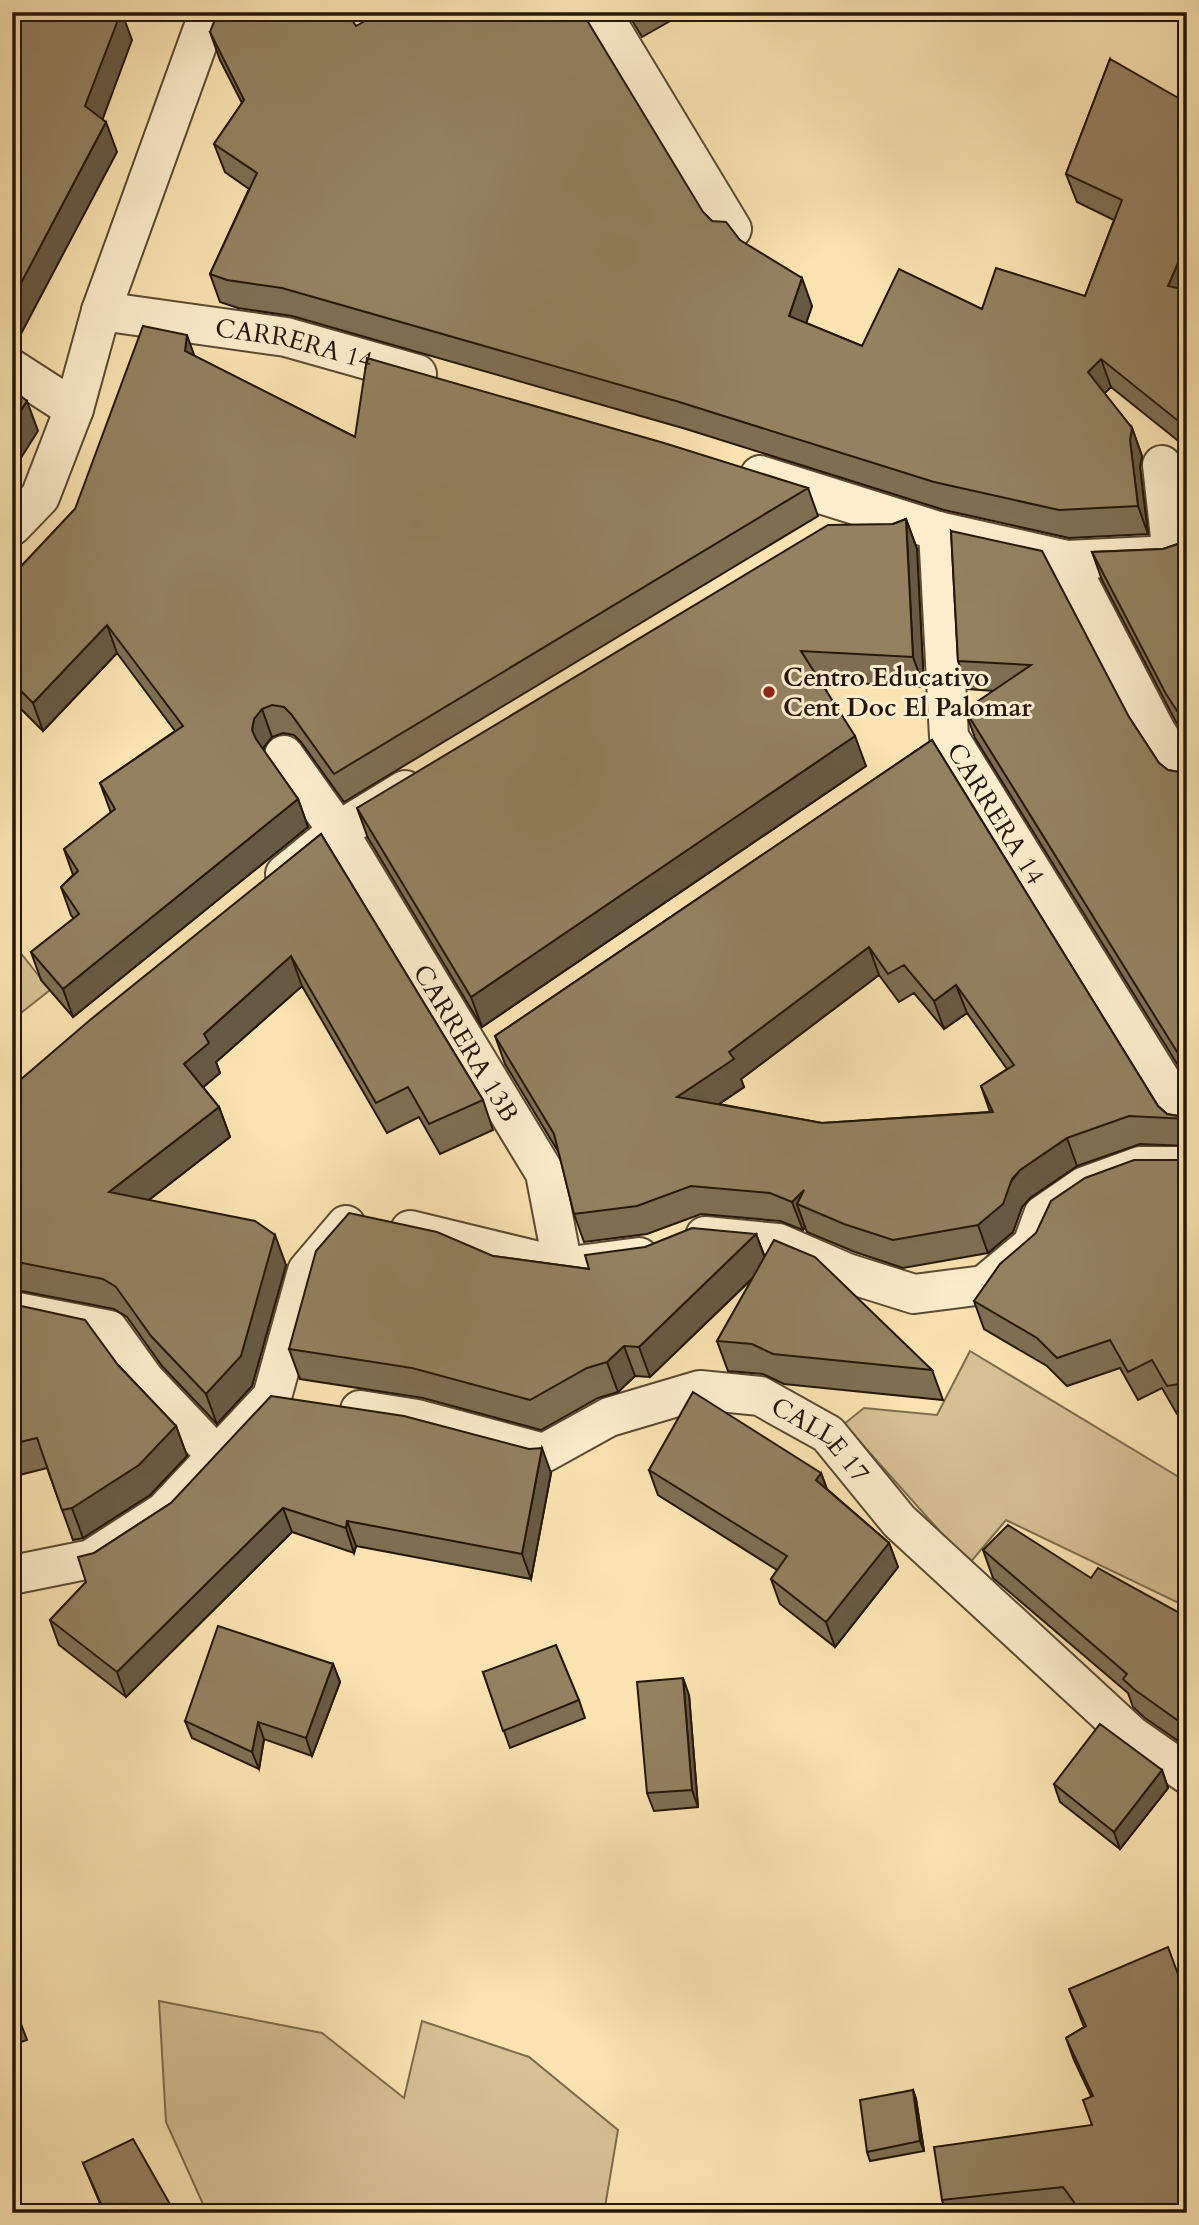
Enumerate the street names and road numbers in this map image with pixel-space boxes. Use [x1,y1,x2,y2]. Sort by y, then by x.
street label: CARRERA 14 [213,310,377,379]
street label: CARRERA 14 [939,736,1053,891]
street label: CARRERA 13B [405,958,527,1129]
street label: CALLE 17 [765,1389,877,1490]

